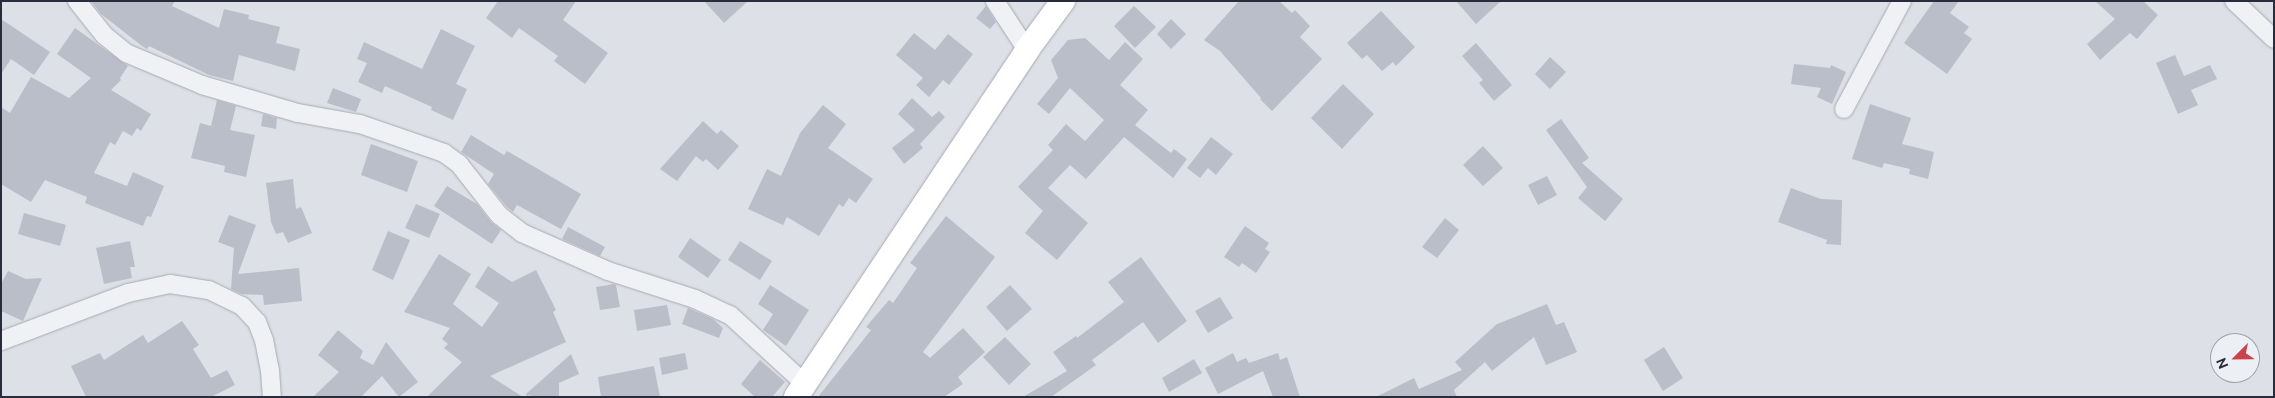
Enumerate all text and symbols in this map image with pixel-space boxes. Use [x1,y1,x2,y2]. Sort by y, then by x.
north arrow [2210,333,2260,383]
text: N [2213,356,2232,371]

